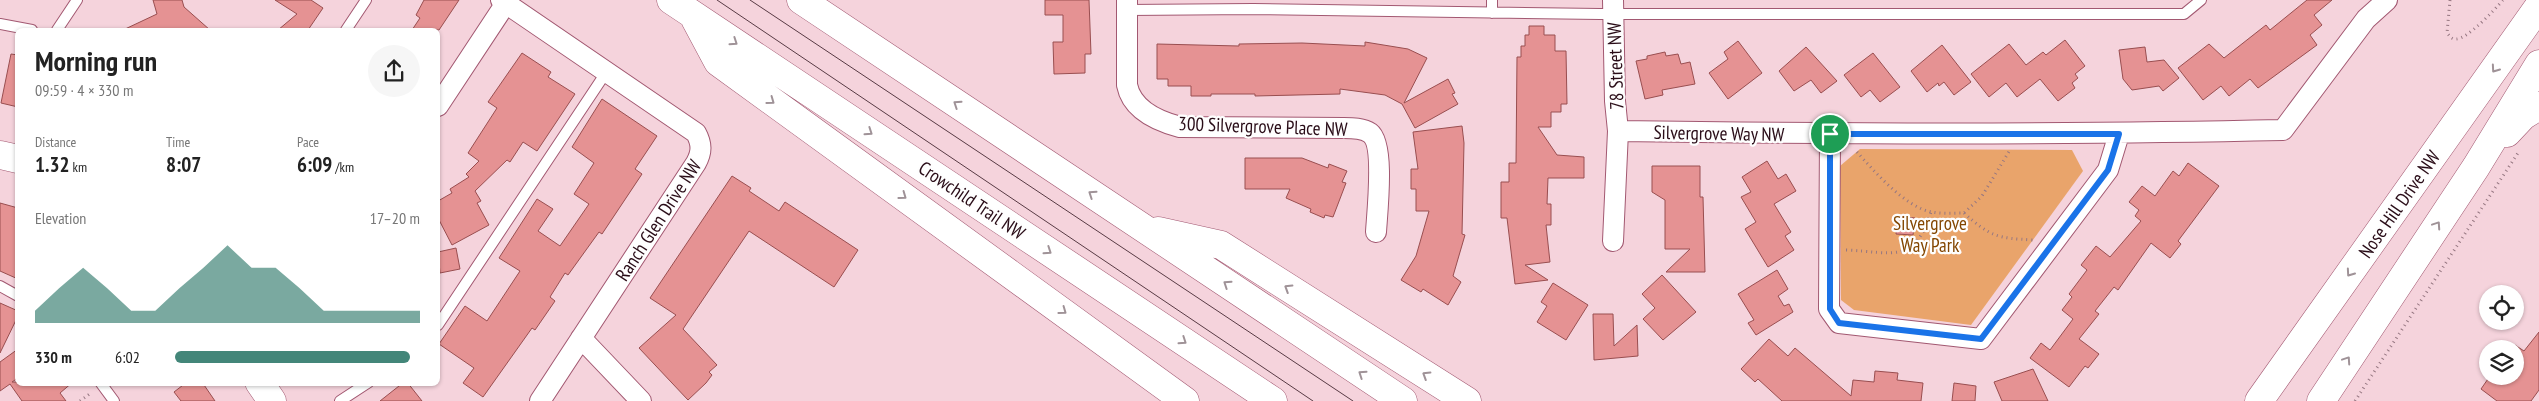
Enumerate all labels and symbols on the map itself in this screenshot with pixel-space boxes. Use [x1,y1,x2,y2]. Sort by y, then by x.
street label: 78 Street NW [1601,22,1629,110]
one-way arrow [728,36,737,45]
one-way arrow [2492,64,2501,73]
one-way arrow [765,95,774,103]
one-way arrow [953,101,962,110]
street label: 300 Silvergrove Place NW [1178,111,1348,141]
pin [1809,113,1851,155]
street label: Silvergrove Way NW [1653,120,1785,146]
one-way arrow [863,126,873,135]
street label: Nose Hill Drive NW [2353,146,2445,262]
street label: Ranch Glen Drive NW [610,155,706,285]
street label: Crowchild Trail NW [914,156,1030,245]
one-way arrow [897,190,906,198]
one-way arrow [1088,191,1098,200]
park label: Silvergrove Way Park [1893,211,1967,257]
one-way arrow [2431,221,2440,231]
one-way arrow [1042,245,1052,254]
one-way arrow [2347,267,2356,277]
one-way arrow [1223,281,1233,290]
one-way arrow [1285,285,1294,295]
one-way arrow [1057,305,1067,314]
one-way arrow [1178,335,1187,345]
one-way arrow [2341,357,2351,366]
one-way arrow [1359,371,1368,380]
one-way arrow [1422,372,1431,382]

